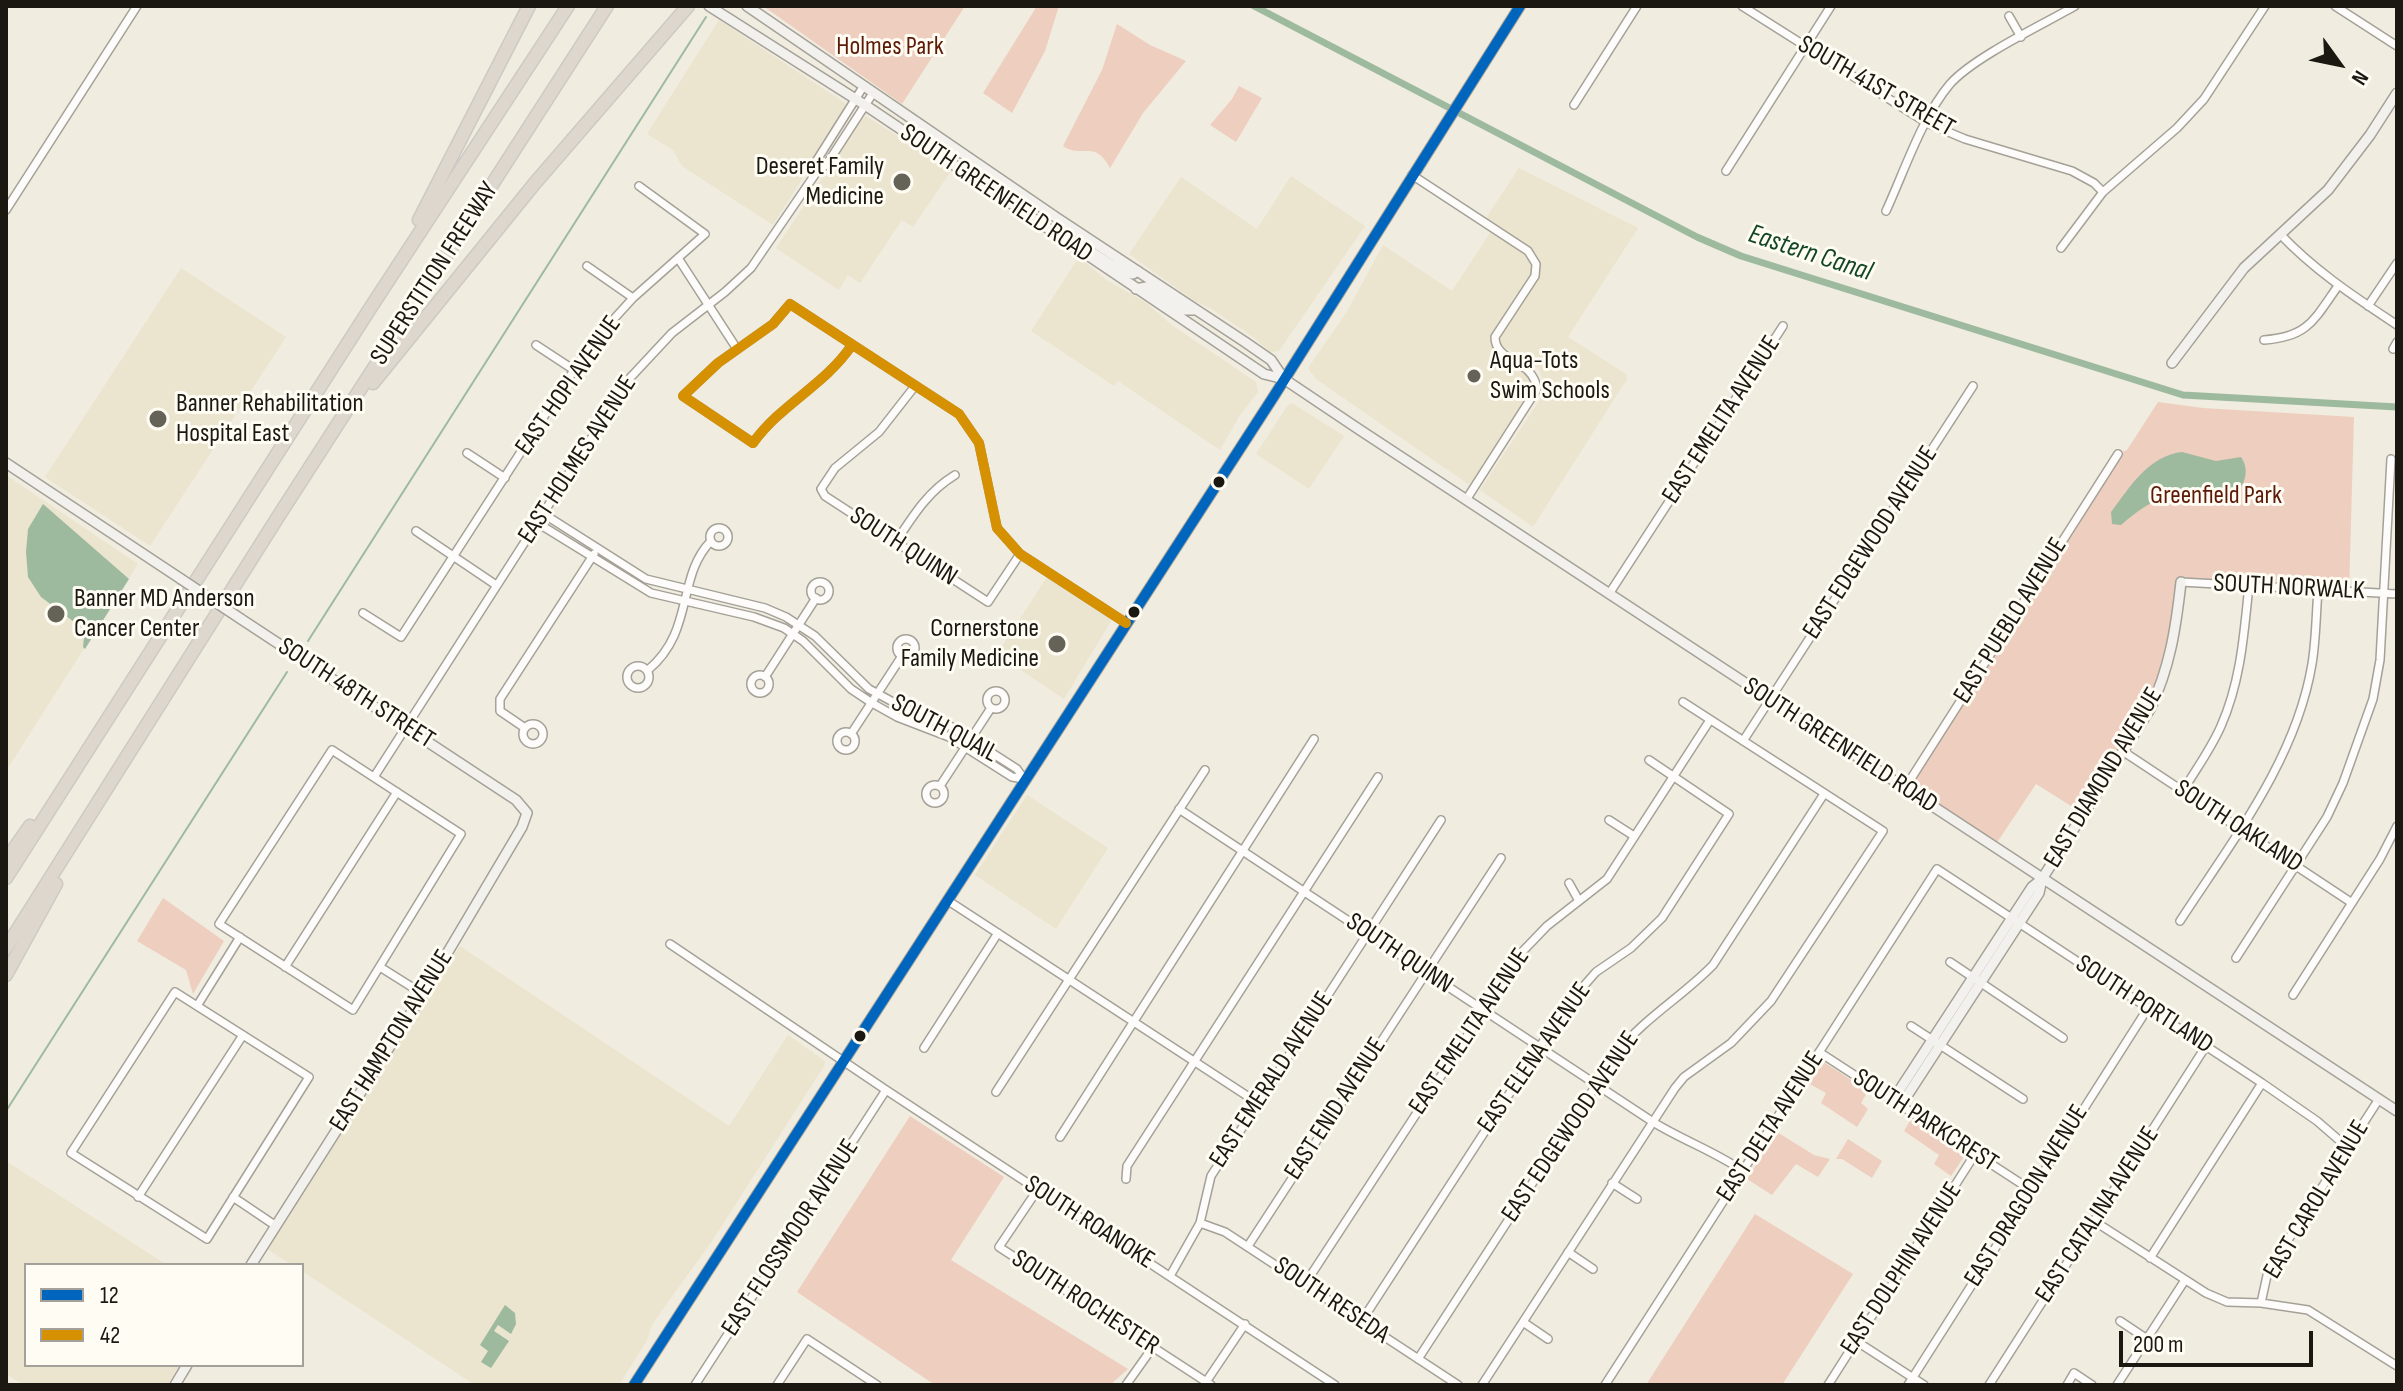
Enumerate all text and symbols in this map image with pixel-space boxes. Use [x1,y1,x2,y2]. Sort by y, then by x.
north arrow [2299,24,2379,104]
street label: SOUTH 41ST STREET [1792,30,1960,144]
park label: Holmes Park [836,31,944,63]
text: N [2345,65,2374,90]
street label: SOUTH GREENFIELD ROAD [894,118,1098,270]
place label: Deseret Family Medicine [756,151,884,212]
marker: Deseret Family Medicine [891,171,913,193]
street label: SUPERSTITION FREEWAY [364,177,506,371]
water label: Eastern Canal [1744,218,1876,290]
street label: EAST HOPI AVENUE [509,310,629,462]
street label: EAST EMELITA AVENUE [1656,330,1788,510]
place label: Aqua-Tots Swim Schools [1490,345,1610,406]
marker: Aqua-Tots Swim Schools [1465,367,1483,385]
street label: EAST HOLMES AVENUE [512,370,644,550]
place label: Banner Rehabilitation Hospital East [176,388,364,450]
marker: Banner Rehabilitation Hospital East [147,408,169,430]
street label: EAST EDGEWOOD AVENUE [1797,441,1945,645]
unlabelled marker [1211,474,1227,490]
park label: Greenfield Park [2150,480,2282,512]
street label: SOUTH QUINN [843,501,963,593]
street label: EAST PUEBLO AVENUE [1948,533,2074,709]
street label: SOUTH NORWALK [2213,568,2365,608]
place label: Banner MD Anderson Cancer Center [74,583,255,644]
marker: Banner MD Anderson Cancer Center [45,603,67,625]
unlabelled marker [1126,604,1142,620]
place label: Cornerstone Family Medicine [901,613,1039,674]
street label: SOUTH 48TH STREET [272,632,440,756]
marker: Cornerstone Family Medicine [1046,633,1068,655]
street label: SOUTH GREENFIELD ROAD [1737,671,1943,821]
street label: EAST DIAMOND AVENUE [2038,682,2170,874]
street label: SOUTH QUAIL [885,688,1003,770]
street label: SOUTH OAKLAND [2168,774,2308,880]
street label: SOUTH QUINN [1340,907,1458,1001]
street label: EAST EMELITA AVENUE [1403,943,1537,1121]
street label: EAST HAMPTON AVENUE [324,945,460,1137]
street label: SOUTH PORTLAND [2069,949,2219,1061]
street label: EAST ELENA AVENUE [1472,977,1598,1139]
street label: EAST EMERALD AVENUE [1204,986,1340,1174]
street label: EAST EDGEWOOD AVENUE [1496,1026,1646,1228]
unlabelled marker [852,1028,868,1044]
street label: EAST ENID AVENUE [1279,1032,1393,1186]
street label: EAST DELTA AVENUE [1711,1046,1831,1208]
street label: SOUTH PARKCREST [1847,1063,2003,1179]
street label: EAST DRAGOON AVENUE [1959,1099,2095,1293]
street label: EAST CAROL AVENUE [2258,1115,2376,1285]
street label: EAST CATALINA AVENUE [2029,1121,2167,1309]
street label: EAST FLOSSMOOR AVENUE [716,1134,866,1342]
street label: SOUTH ROANOKE [1018,1169,1160,1277]
street label: EAST DOLPHIN AVENUE [1835,1177,1969,1361]
street label: SOUTH ROCHESTER [1005,1244,1165,1362]
street label: SOUTH RESEDA [1267,1251,1395,1351]
legend [24,1263,304,1367]
text: 12 [100,1281,119,1310]
scale bar [2123,1315,2317,1365]
text: 42 [100,1321,120,1350]
text: 200 m [2133,1330,2184,1359]

